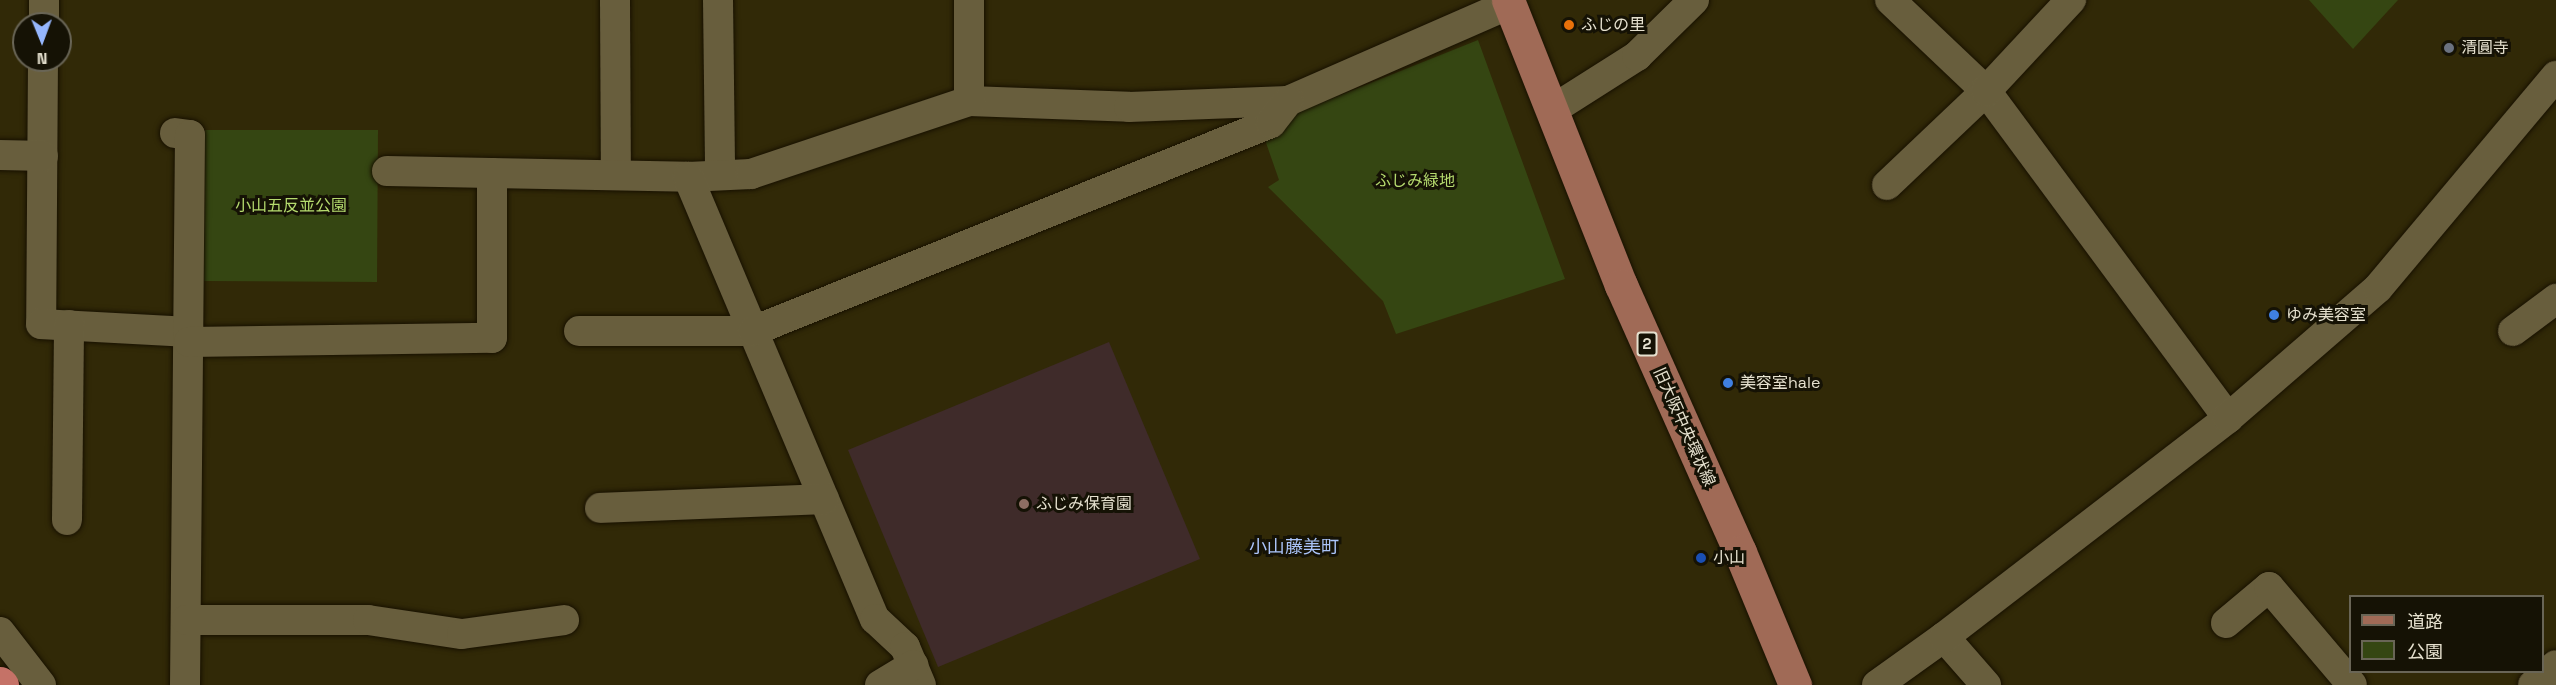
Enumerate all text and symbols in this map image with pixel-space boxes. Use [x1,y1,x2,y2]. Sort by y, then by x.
north arrow [12,12,72,72]
place label: ふじの里 [1581,15,1645,35]
marker: ふじの里 [1562,18,1576,32]
place label: 清圓寺 [2461,38,2509,58]
marker: 清圓寺 [2442,41,2456,55]
text: N [37,48,48,69]
park label: ふじみ緑地 [1375,171,1455,191]
park label: 小山五反並公園 [235,196,347,216]
place label: ゆみ美容室 [2286,305,2366,325]
marker: ゆみ美容室 [2267,308,2281,322]
road number: 2 [1636,332,1658,356]
street label: 旧大阪中央環状線 [1649,365,1719,489]
place label: 美容室hale [1740,373,1820,393]
marker: 美容室hale [1721,376,1735,390]
place label: ふじみ保育園 [1036,494,1132,514]
marker: ふじみ保育園 [1017,497,1031,511]
district label: 小山藤美町 [1249,536,1339,558]
place label: 小山 [1713,548,1745,568]
marker: 小山 [1694,551,1708,565]
legend [2349,595,2544,673]
text: 道路 [2407,610,2443,633]
text: 公園 [2407,640,2443,663]

